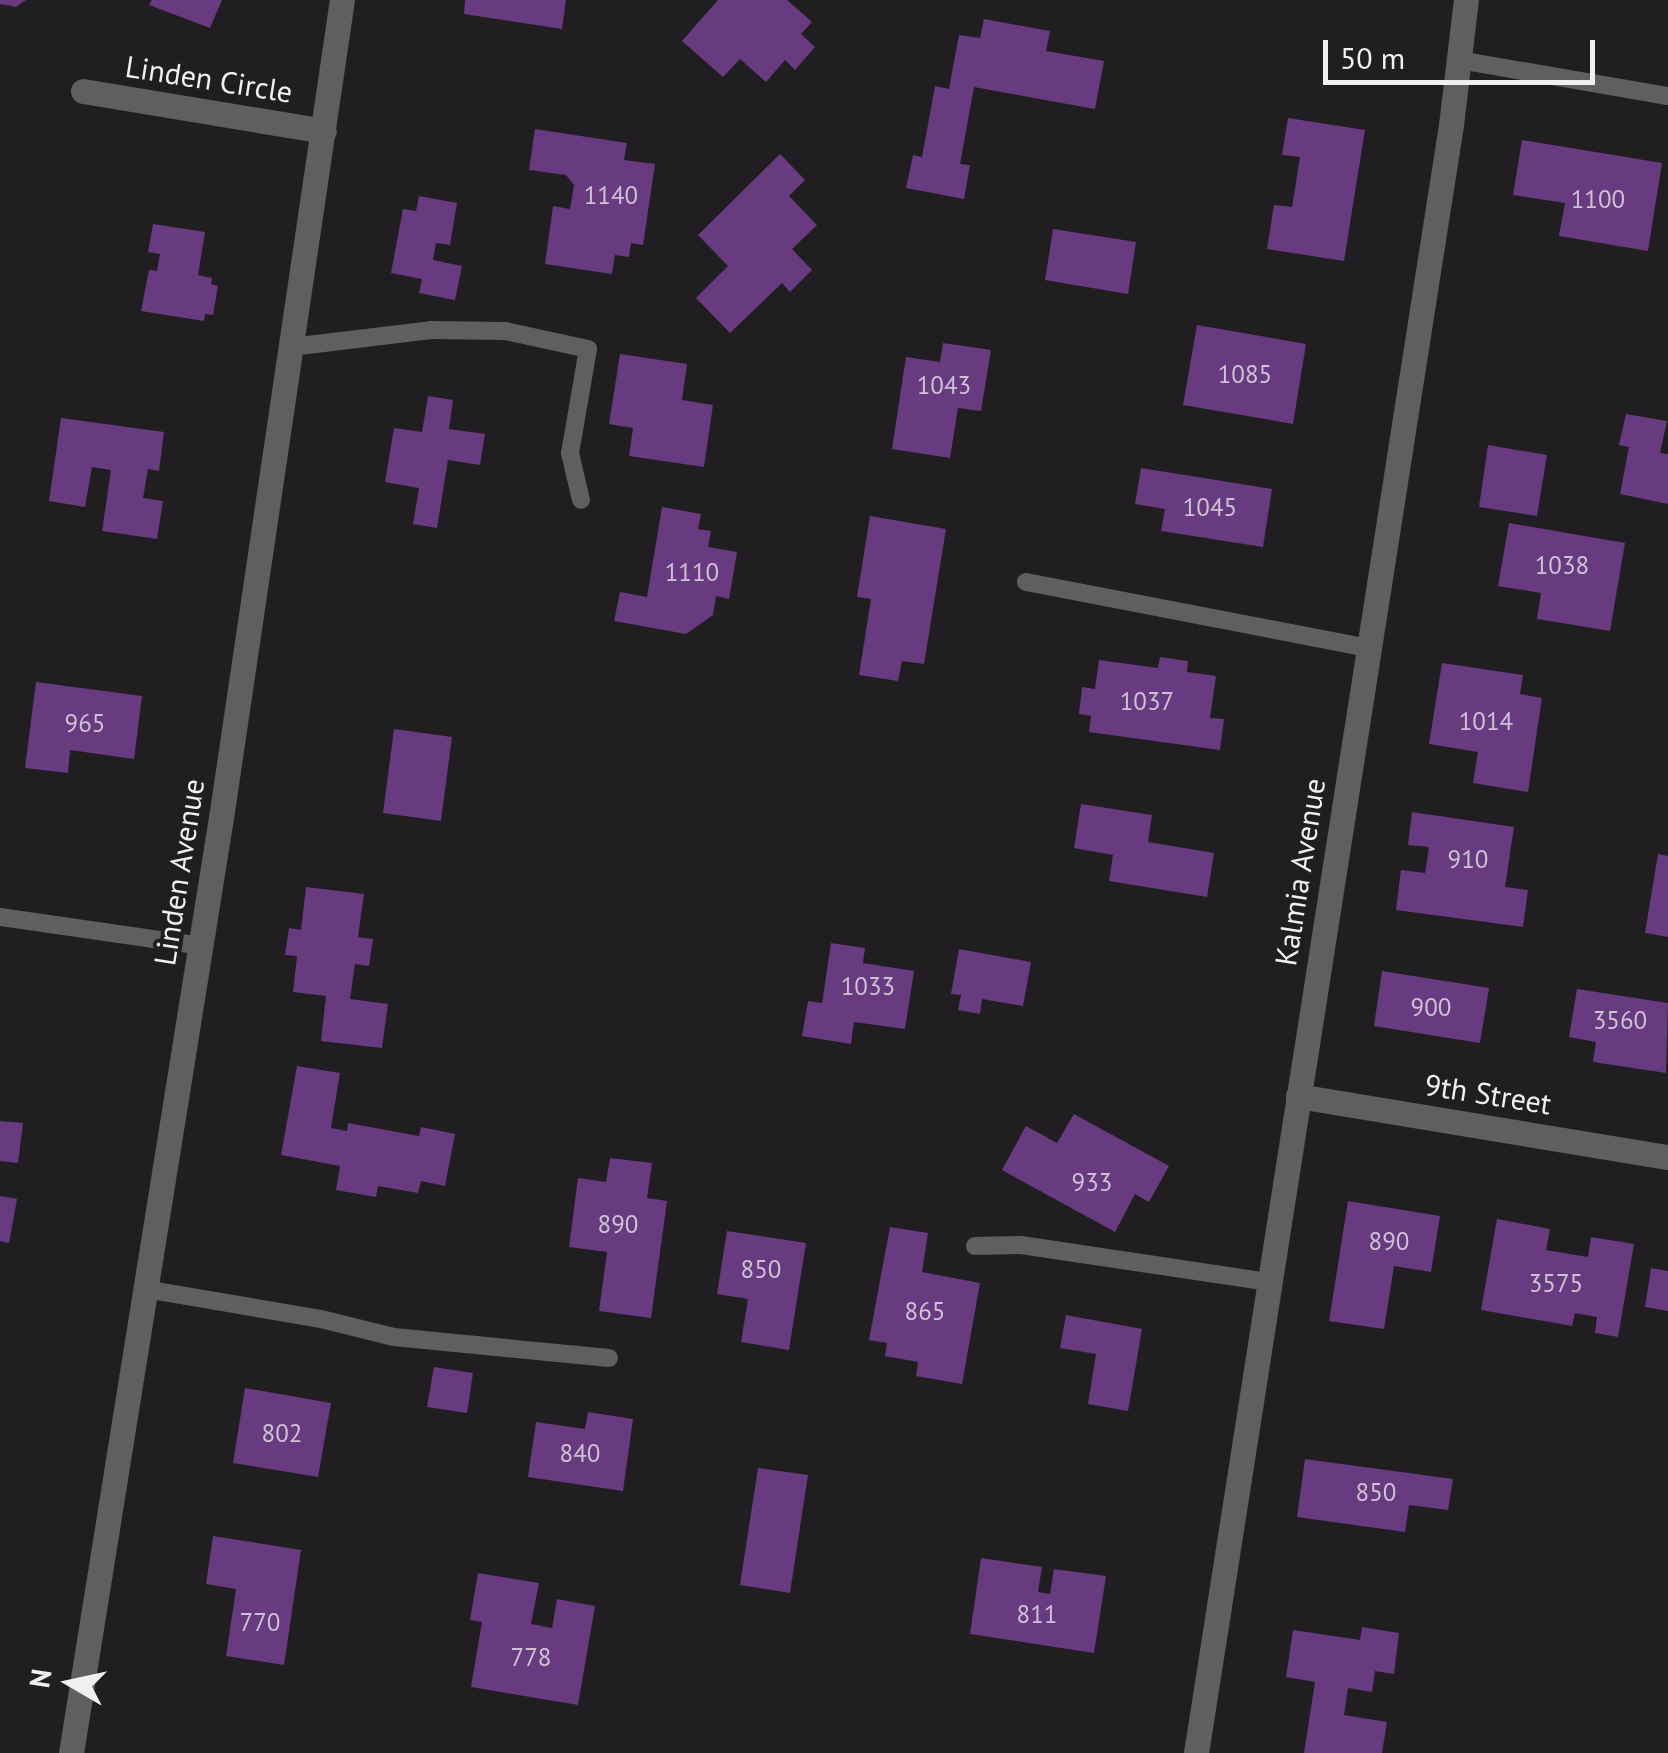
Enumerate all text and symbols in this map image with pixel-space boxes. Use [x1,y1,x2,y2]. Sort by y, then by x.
scale bar [1328,20,1600,82]
text: 50 m [1340,38,1405,77]
street label: Linden Circle [123,48,295,110]
house number: 1140 [584,180,638,210]
house number: 1100 [1571,184,1625,214]
house number: 1085 [1218,359,1272,389]
house number: 1043 [917,370,971,400]
house number: 1045 [1183,492,1237,522]
house number: 1038 [1535,550,1589,580]
house number: 1110 [665,557,719,587]
house number: 1037 [1120,686,1174,716]
house number: 1014 [1459,706,1513,736]
house number: 965 [65,708,105,738]
street label: Kalmia Avenue [1267,775,1333,969]
street label: Linden Avenue [146,776,212,968]
house number: 910 [1448,844,1488,874]
house number: 1033 [841,971,895,1001]
house number: 900 [1411,992,1451,1022]
house number: 3560 [1593,1005,1647,1035]
street label: 9th Street [1422,1066,1554,1122]
house number: 933 [1072,1167,1112,1197]
house number: 890 [598,1209,638,1239]
house number: 890 [1369,1226,1409,1256]
house number: 850 [741,1254,781,1284]
house number: 3575 [1529,1268,1583,1298]
house number: 865 [905,1296,945,1326]
house number: 802 [262,1418,302,1448]
house number: 840 [560,1438,600,1468]
house number: 850 [1356,1477,1396,1507]
house number: 811 [1017,1599,1057,1629]
house number: 770 [240,1607,280,1637]
north arrow [20,1633,120,1733]
house number: 778 [511,1642,551,1672]
text: N [20,1666,60,1690]

